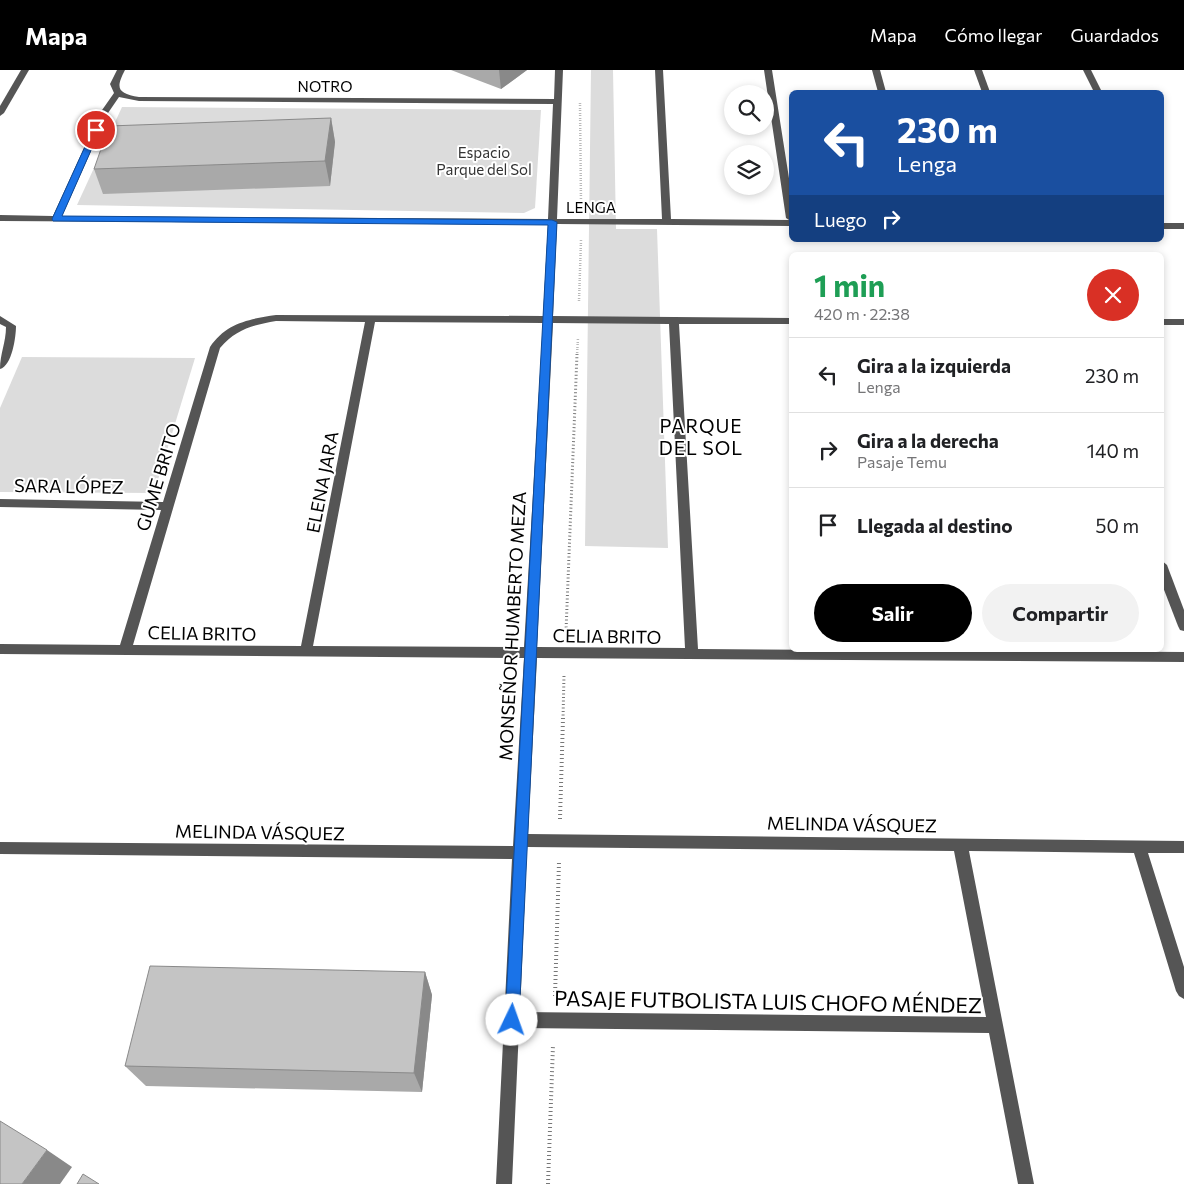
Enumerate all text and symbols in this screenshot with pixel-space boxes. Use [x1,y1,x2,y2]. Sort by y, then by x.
text: Mapa [25,21,87,50]
text: Mapa [870,24,917,46]
text: Cómo llegar [945,24,1042,46]
text: Guardados [1070,24,1159,46]
street label: NOTRO [298,77,352,95]
map controls [724,85,774,195]
button: search [724,85,774,135]
text: 230 m [897,107,998,150]
pin [75,109,117,151]
icon: left [814,110,879,175]
icon: arrive [82,116,110,144]
park label: Espacio Parque del Sol [436,143,532,178]
button: layers [724,145,774,195]
text: Lenga [897,150,957,177]
street label: LENGA [566,198,616,216]
icon: right [877,205,905,233]
text: Luego [814,208,867,231]
text: 1 min [814,266,885,303]
button: close [1087,269,1139,321]
text: 420 m · 22:38 [814,304,910,323]
text: Gira a la izquierda [857,354,1011,377]
icon: left [814,361,842,389]
text: 230 m [1085,364,1139,387]
text: Lenga [857,377,901,396]
district label: PARQUE DEL SOL [659,414,743,459]
street label: GUME BRITO [131,420,185,534]
street label: ELENA JARA [301,429,343,535]
text: Gira a la derecha [857,429,999,452]
icon: right [814,436,842,464]
text: 140 m [1087,439,1139,462]
text: Pasaje Temu [857,452,947,471]
street label: SARA LÓPEZ [14,474,124,498]
street label: MONSEÑOR HUMBERTO MEZA [494,491,530,761]
icon: arrive [814,511,842,539]
text: Llegada al destino [857,514,1013,537]
text: 50 m [1095,514,1139,537]
button: Salir [814,584,972,642]
button: Compartir [982,584,1139,642]
street label: CELIA BRITO [148,621,256,645]
street label: CELIA BRITO [553,624,661,648]
street label: MELINDA VÁSQUEZ [767,812,937,836]
street label: MELINDA VÁSQUEZ [175,820,345,844]
street label: PASAJE FUTBOLISTA LUIS CHOFO MÉNDEZ [554,985,982,1017]
position arrow [485,993,537,1045]

